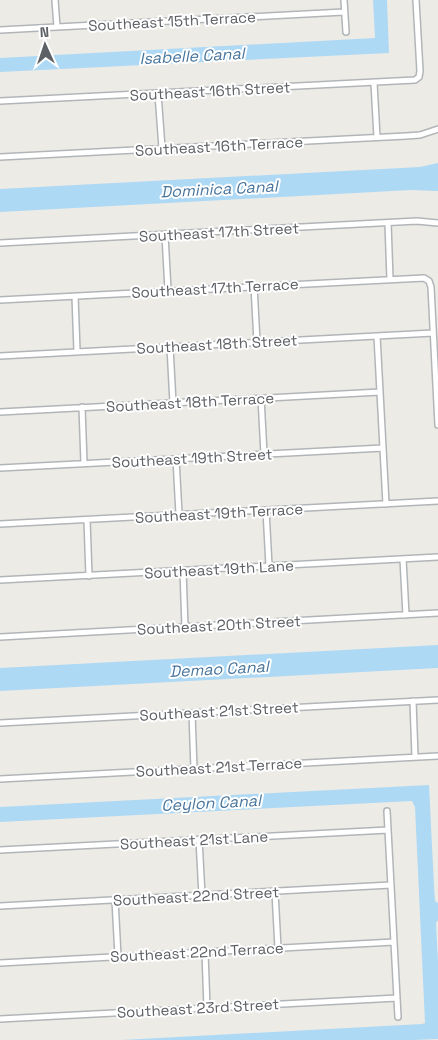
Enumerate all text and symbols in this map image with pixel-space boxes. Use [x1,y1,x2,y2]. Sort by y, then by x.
street label: Southeast 15th Terrace [88,7,257,35]
north arrow [20,20,70,70]
text: N [39,23,49,41]
water label: Isabelle Canal [139,43,247,69]
street label: Southeast 16th Street [129,77,291,105]
street label: Southeast 16th Terrace [135,132,304,160]
water label: Dominica Canal [160,175,280,203]
street label: Southeast 17th Street [139,218,300,246]
street label: Southeast 17th Terrace [131,274,299,302]
street label: Southeast 18th Street [136,330,298,358]
street label: Southeast 18th Terrace [105,388,275,416]
street label: Southeast 19th Street [111,444,273,472]
street label: Southeast 19th Terrace [135,499,304,527]
street label: Southeast 19th Lane [144,556,294,582]
street label: Southeast 20th Street [137,611,302,639]
water label: Demao Canal [169,656,271,682]
street label: Southeast 21st Street [139,697,299,725]
street label: Southeast 21st Terrace [135,753,303,781]
water label: Ceylon Canal [161,790,263,816]
street label: Southeast 21st Lane [119,827,269,853]
street label: Southeast 22nd Street [112,882,280,910]
street label: Southeast 22nd Terrace [110,938,284,966]
street label: Southeast 23rd Street [116,994,280,1022]

